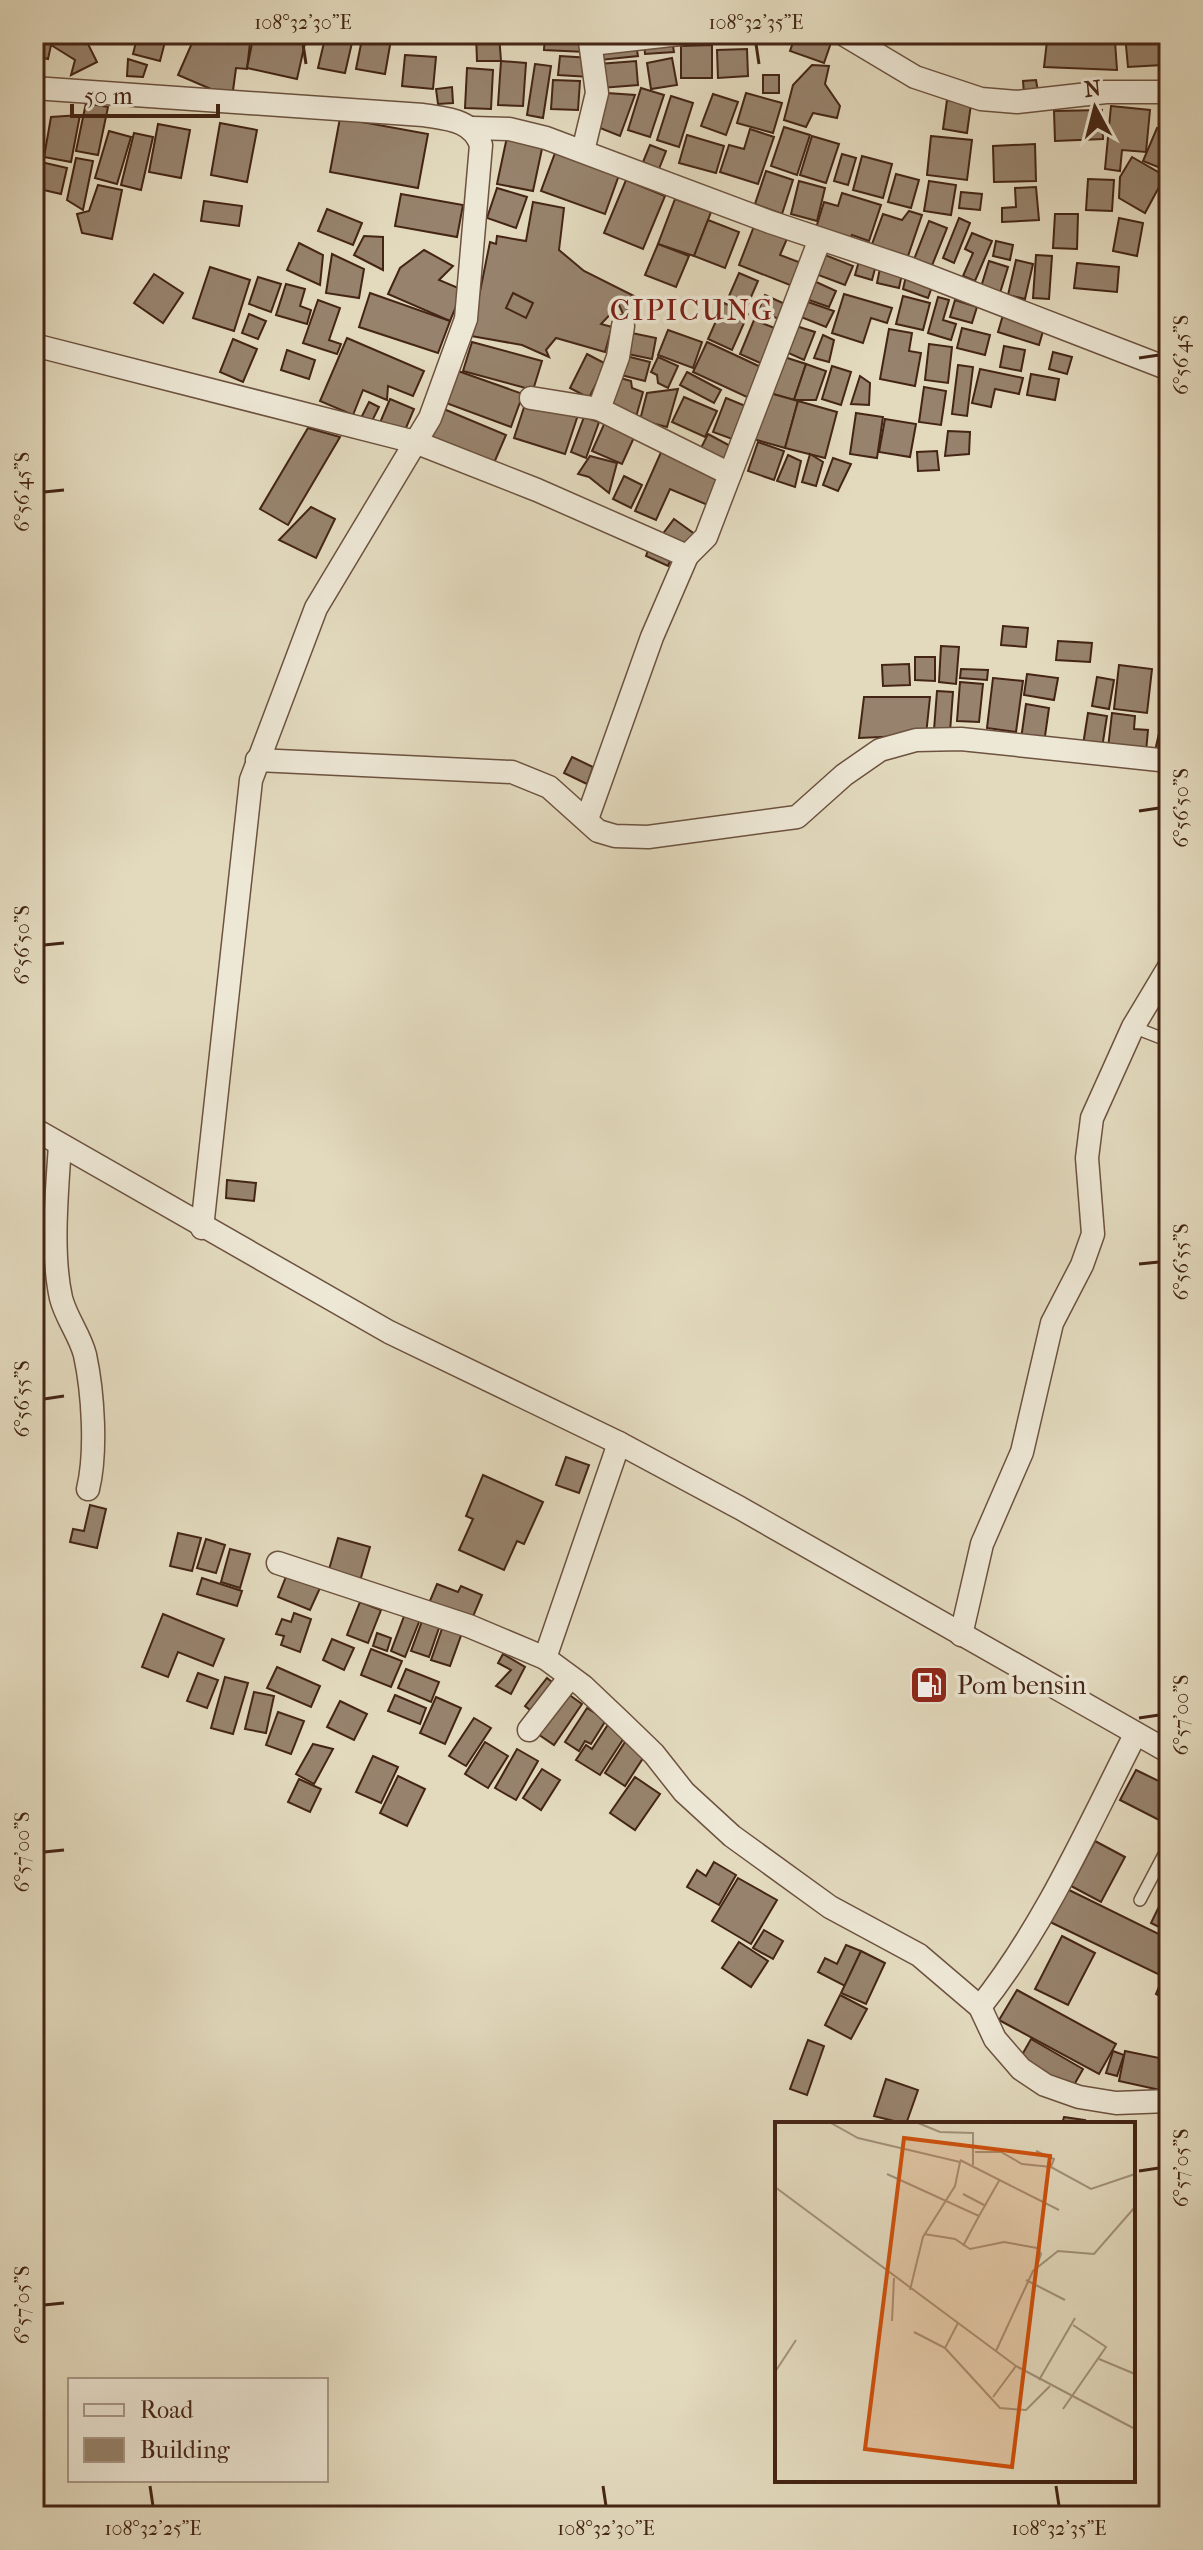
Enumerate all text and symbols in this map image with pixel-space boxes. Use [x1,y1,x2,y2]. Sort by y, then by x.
text: 108°32'30"E [254,11,352,34]
text: 108°32'35"E [709,11,804,34]
scale bar [72,68,218,118]
north arrow [1055,68,1135,148]
text: N [1083,75,1103,103]
text: 50 m [84,82,133,110]
district label: CIPICUNG [610,293,774,328]
text: 6°56'45"S [1170,315,1193,395]
text: 6°56'45"S [11,452,34,532]
text: 6°56'50"S [1170,768,1193,848]
text: 6°56'50"S [11,905,34,985]
text: 6°56'55"S [1170,1223,1193,1301]
text: 6°56'55"S [11,1360,34,1438]
fuel station icon: Pom bensin [908,1664,950,1706]
place label: Pom bensin [957,1670,1086,1701]
text: 6°57'00"S [1170,1675,1193,1755]
text: 6°57'00"S [11,1812,34,1892]
inset map [775,2122,1135,2482]
text: 6°57'05"S [1170,2129,1193,2207]
text: 6°57'05"S [11,2266,34,2344]
legend [68,2378,328,2482]
text: Road [140,2396,194,2424]
text: Building [140,2436,231,2464]
text: 108°32'25"E [104,2517,202,2540]
text: 108°32'30"E [557,2517,655,2540]
text: 108°32'35"E [1012,2517,1107,2540]

